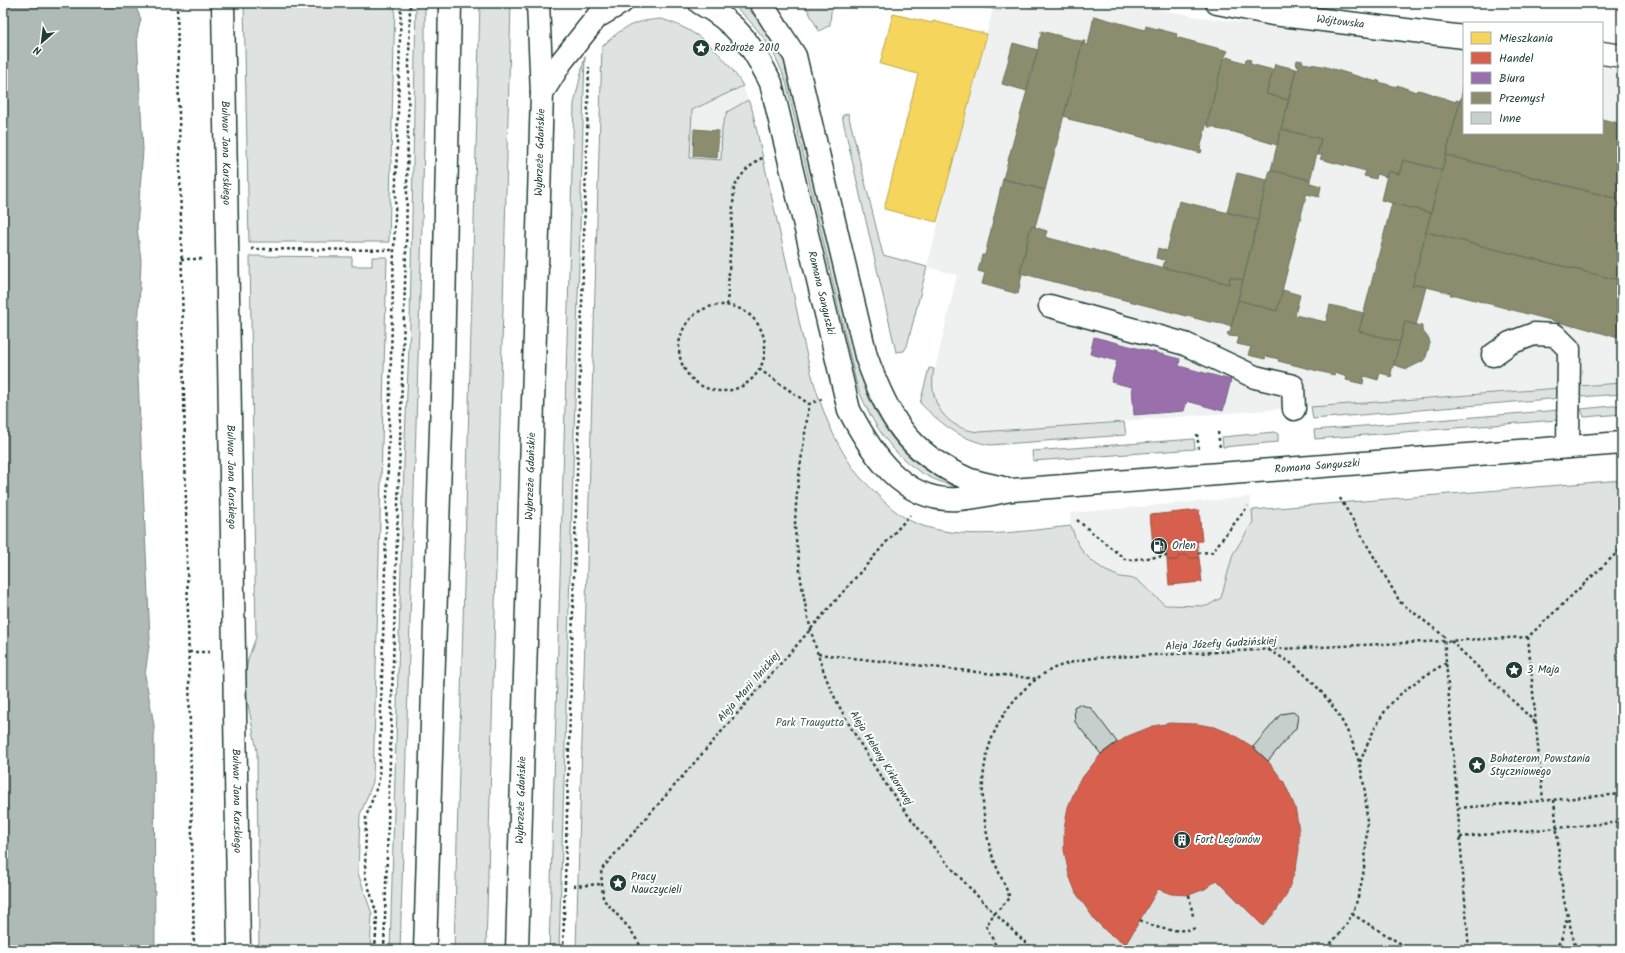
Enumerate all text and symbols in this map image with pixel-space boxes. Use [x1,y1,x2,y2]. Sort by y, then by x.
street label: Wójtowska [1316,10,1365,34]
north arrow [22,22,62,62]
legend [1463,22,1603,134]
text: Mieszkania [1499,29,1554,48]
place icon: Rozdroże 2010 [691,38,711,58]
place label: Rozdroże 2010 [714,39,780,57]
text: N [30,40,45,60]
text: Handel [1499,49,1533,68]
text: Biura [1499,69,1525,88]
text: Przemysł [1499,89,1545,108]
street label: Bulwar Jana Karskiego [216,101,235,205]
street label: Wybrzeże Gdańskie [530,108,551,197]
text: Inne [1499,109,1522,128]
street label: Romana Sanguszki [802,249,840,337]
street label: Bulwar Jana Karskiego [221,425,241,529]
street label: Wybrzeże Gdańskie [521,432,541,520]
street label: Romana Sanguszki [1274,454,1361,479]
fuel station icon: Orlen [1149,536,1169,556]
place label: Orlen [1172,537,1196,555]
street label: Aleja Józefy Gudzińskiej [1165,632,1278,656]
street label: Aleja Marii Ilnickiej [713,647,786,726]
place icon: 3 Maja [1504,660,1524,680]
place label: 3 Maja [1527,661,1559,679]
street label: Aleja Heleny Kirkorowej [845,707,918,810]
park label: Park Traugutta [776,714,844,732]
street label: Bulwar Jana Karskiego [227,749,246,853]
place label: Bohaterom Powstania Styczniowego [1490,750,1590,781]
place icon: Bohaterom Powstania Styczniowego [1467,755,1487,775]
street label: Wybrzeże Gdańskie [511,756,532,844]
building icon: Fort Legionów [1172,830,1192,850]
place label: Fort Legionów [1195,831,1261,849]
place label: Pracy Nauczycieli [631,868,682,899]
place icon: Pracy Nauczycieli [608,873,628,893]

